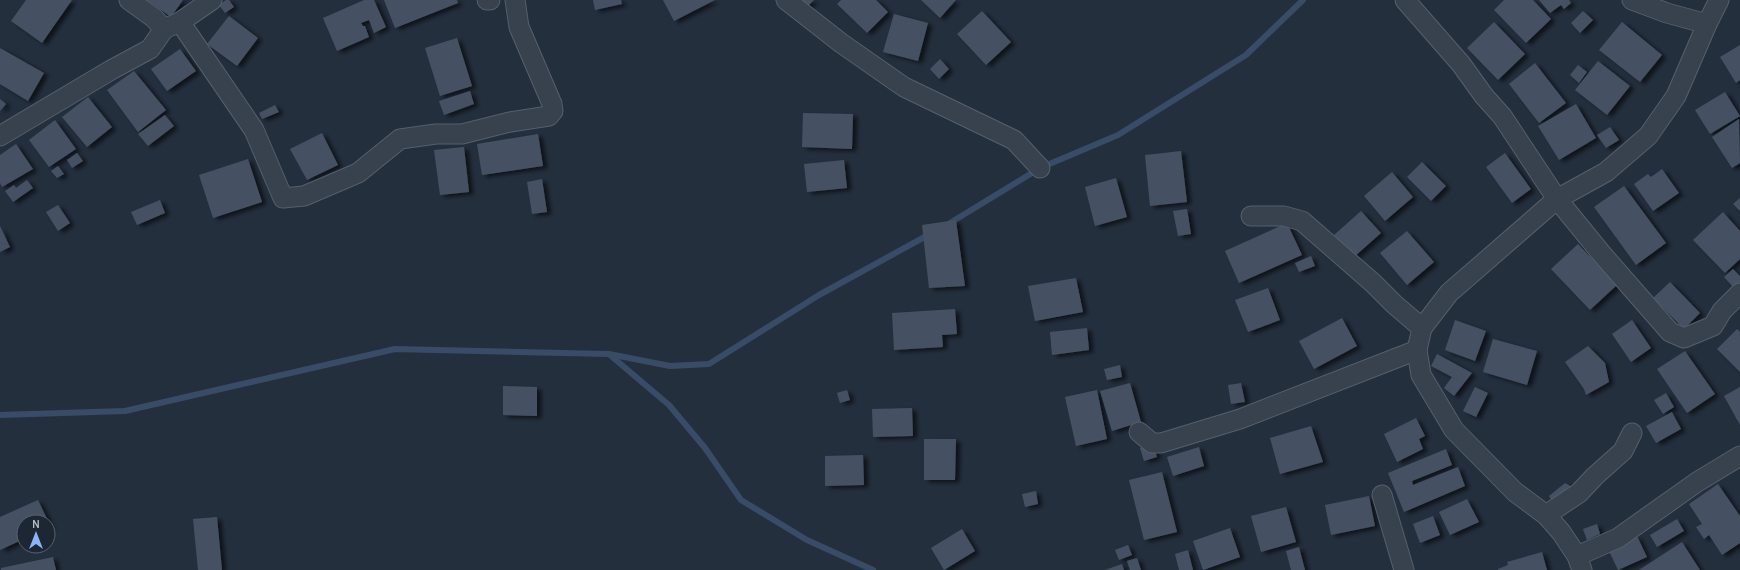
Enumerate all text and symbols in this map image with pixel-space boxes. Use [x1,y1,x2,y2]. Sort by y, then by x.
north arrow [16,514,56,554]
text: N [32,518,40,531]

